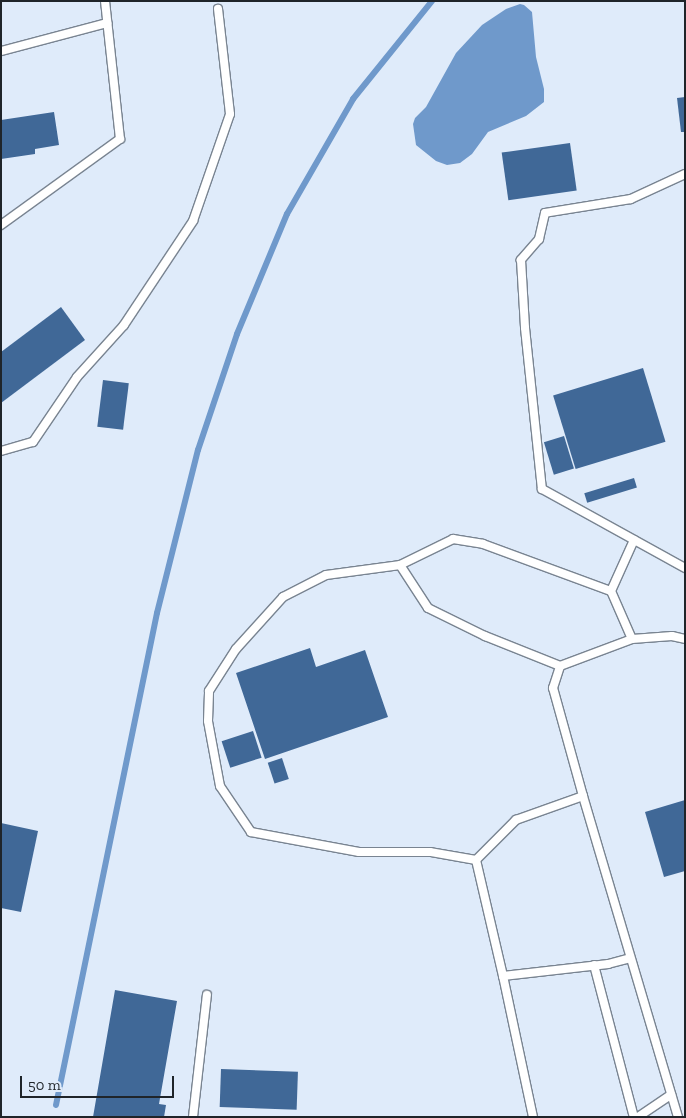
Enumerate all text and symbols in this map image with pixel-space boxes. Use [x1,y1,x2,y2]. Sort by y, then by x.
scale bar [22,1066,176,1098]
text: 50 m [28,1076,61,1094]

